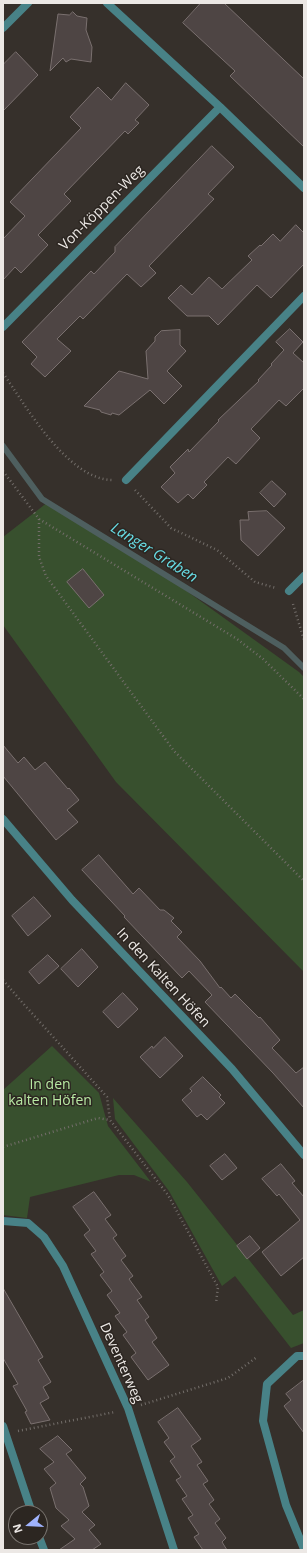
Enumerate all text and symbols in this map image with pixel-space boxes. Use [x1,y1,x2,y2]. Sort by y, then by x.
street label: Von-Köppen-Weg [56,162,148,254]
water label: Langer Graben [107,519,201,587]
street label: In den Kalten Höfen [113,925,213,1031]
park label: In den kalten Höfen [8,1077,92,1110]
street label: Deventerweg [96,1320,146,1406]
north arrow [8,1505,48,1545]
text: N [9,1522,26,1535]

